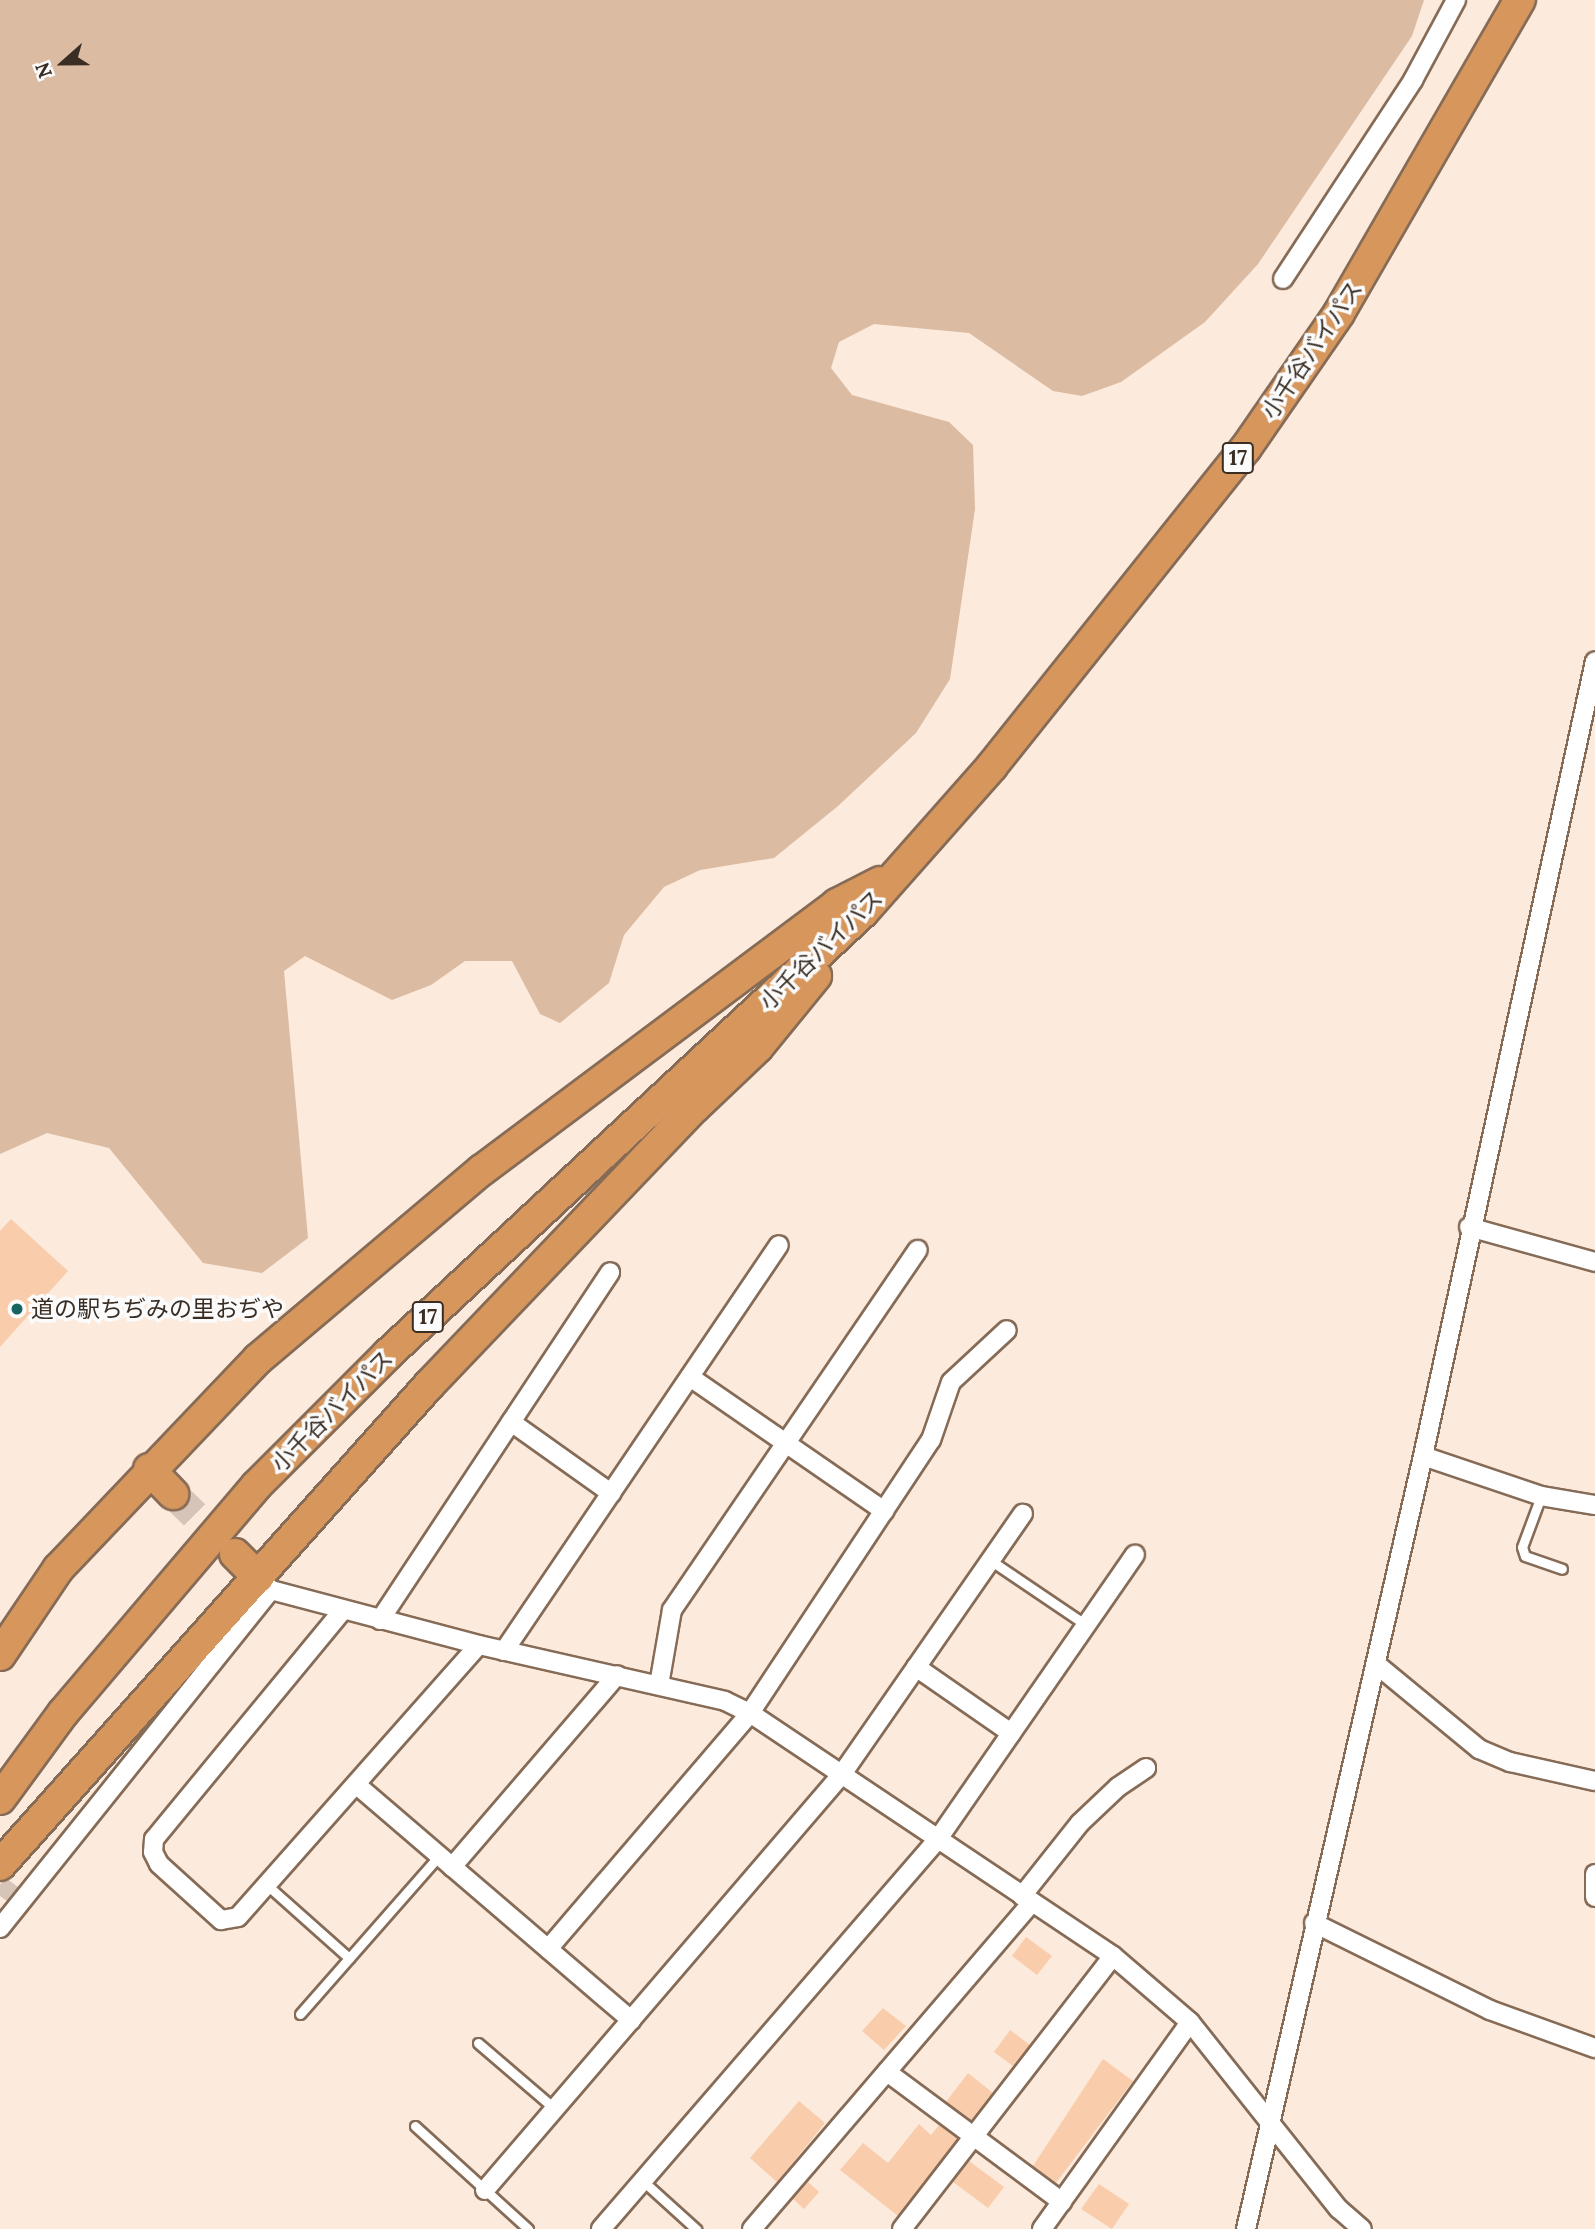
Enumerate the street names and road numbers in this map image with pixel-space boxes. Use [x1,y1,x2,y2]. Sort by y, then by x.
street label: 小千谷バイパス [1256,276,1368,424]
road number: 17 [1220,440,1256,476]
street label: 小千谷バイパス [754,884,888,1016]
road number: 17 [410,1300,446,1334]
street label: 小千谷バイパス [265,1344,399,1478]

